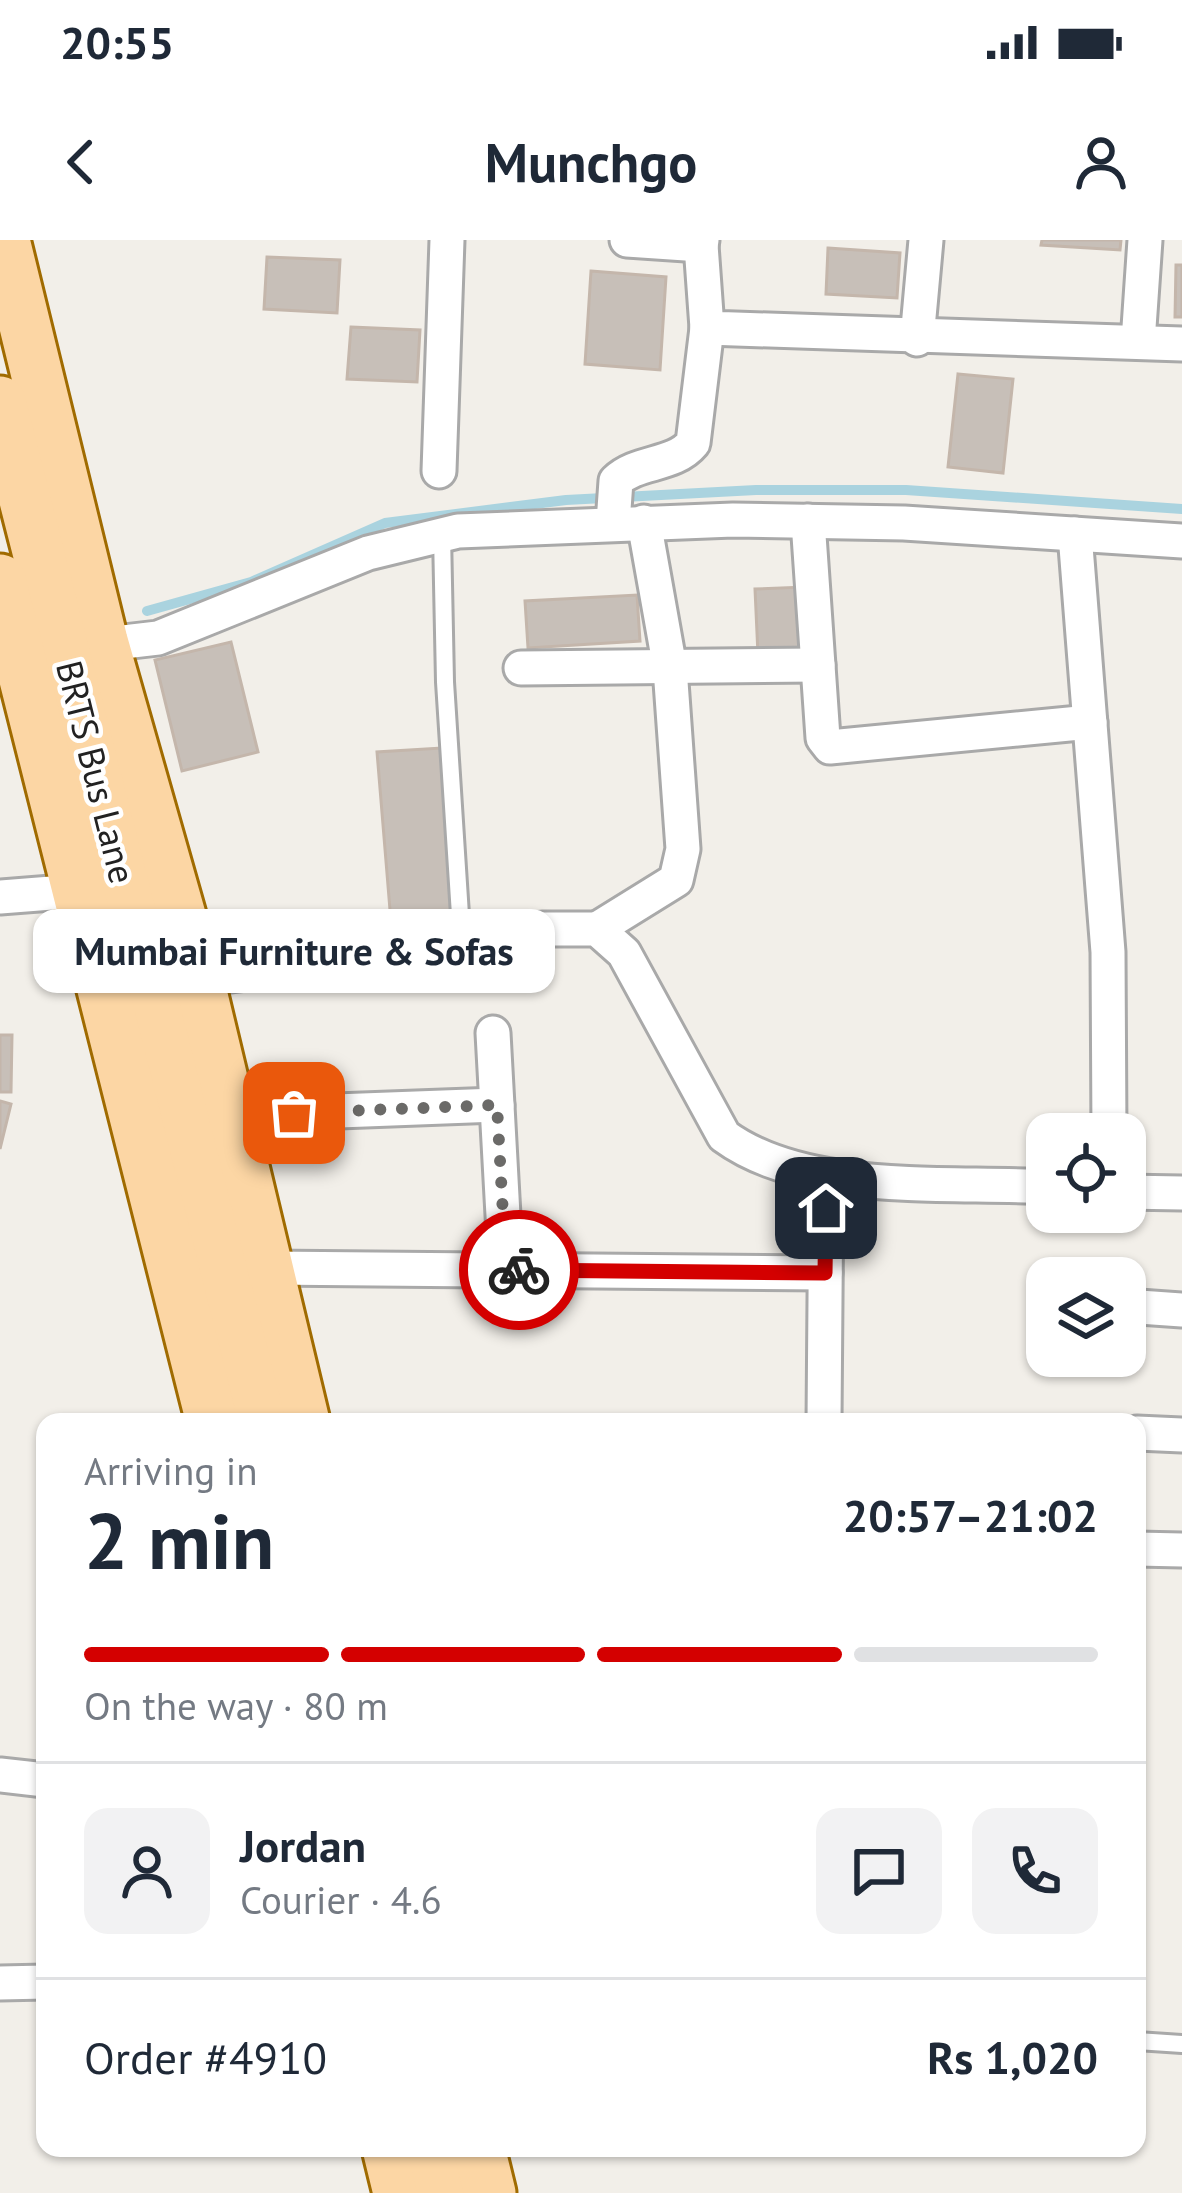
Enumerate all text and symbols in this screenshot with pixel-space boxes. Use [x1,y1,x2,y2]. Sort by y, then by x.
text: 20:55 [60,13,174,71]
text: Munchgo [485,127,697,197]
icon: back [48,129,114,195]
icon: person [1068,129,1134,195]
street label: BRTS Bus Lane [46,656,147,888]
callout: Mumbai Furniture & Sofas [33,909,555,993]
text: Mumbai Furniture & Sofas [74,925,514,976]
pin [243,1062,345,1164]
icon: bag [261,1080,327,1146]
map controls [1026,1113,1146,1377]
button: locate [1026,1113,1146,1233]
pin [775,1157,877,1259]
icon: home [793,1175,859,1241]
courier [459,1210,579,1330]
icon: bike [486,1237,552,1303]
button: layers [1026,1257,1146,1377]
text: Arriving in [84,1445,258,1496]
text: 20:57–21:02 [843,1486,1098,1544]
text: 2 min [84,1490,274,1591]
text: On the way · 80 m [84,1680,388,1731]
button: person [84,1808,210,1934]
button: chat [816,1808,942,1934]
button: phone [972,1808,1098,1934]
text: Jordan [240,1816,366,1874]
text: Courier · 4.6 [240,1874,442,1925]
text: Order #4910 [84,2028,327,2086]
text: Rs 1,020 [927,2028,1098,2086]

